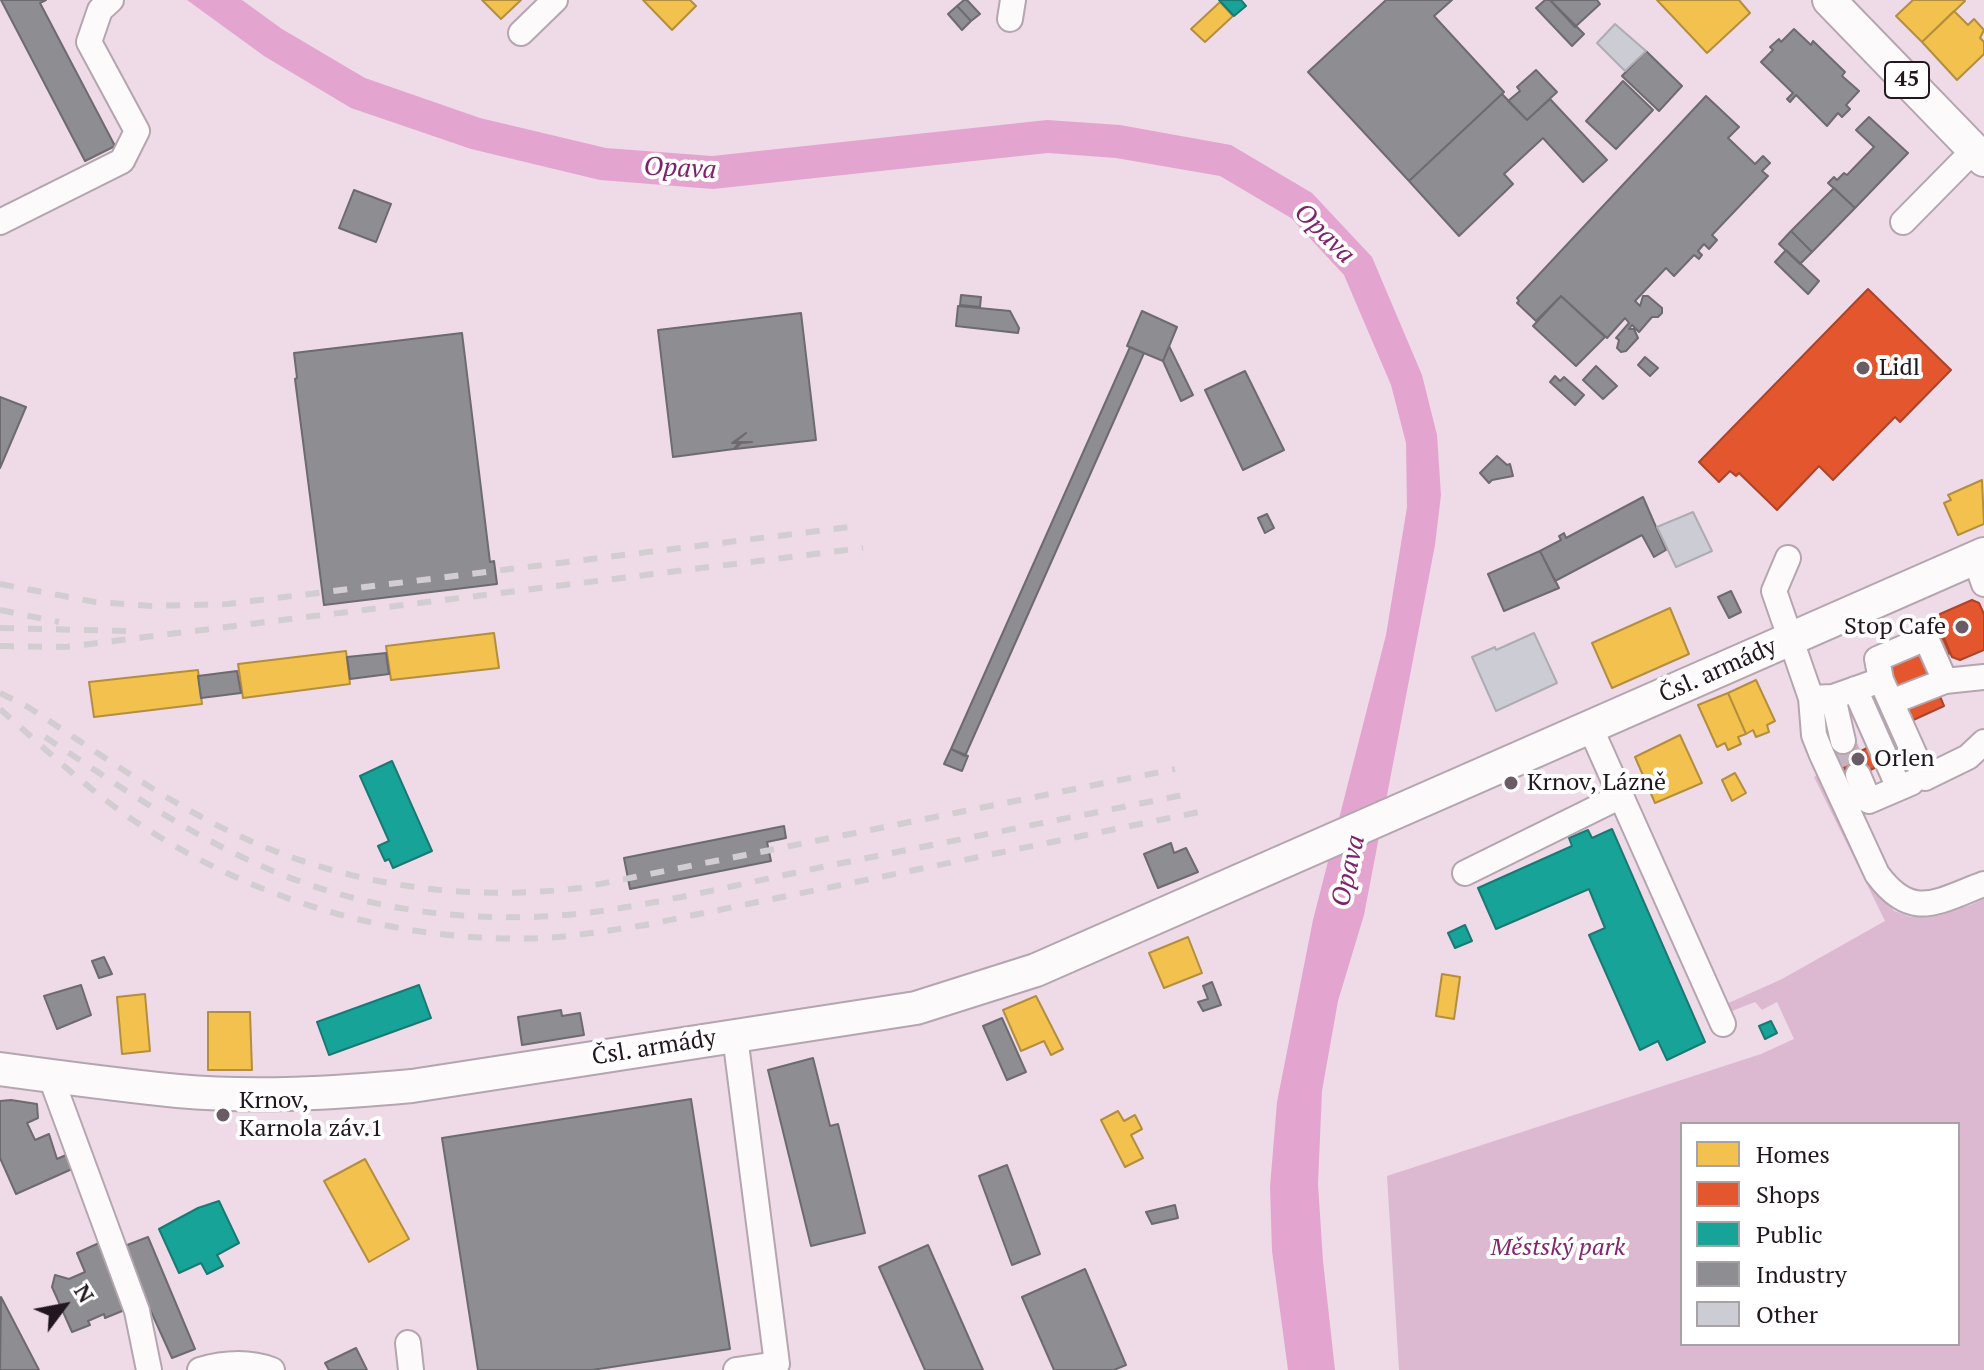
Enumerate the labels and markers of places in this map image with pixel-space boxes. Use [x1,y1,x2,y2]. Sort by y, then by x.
place label: Lidl [1879,354,1920,382]
marker: Lidl [1854,359,1872,377]
place label: Stop Cafe [1844,613,1946,641]
marker: Stop Cafe [1953,618,1971,636]
place label: Orlen [1874,745,1935,773]
marker: Orlen [1849,750,1867,768]
place label: Krnov, Lázně [1527,769,1666,797]
marker: Krnov, Lázně [1502,774,1520,792]
place label: Krnov, Karnola záv.1 [239,1087,383,1143]
marker: Krnov, Karnola záv.1 [214,1106,232,1124]

